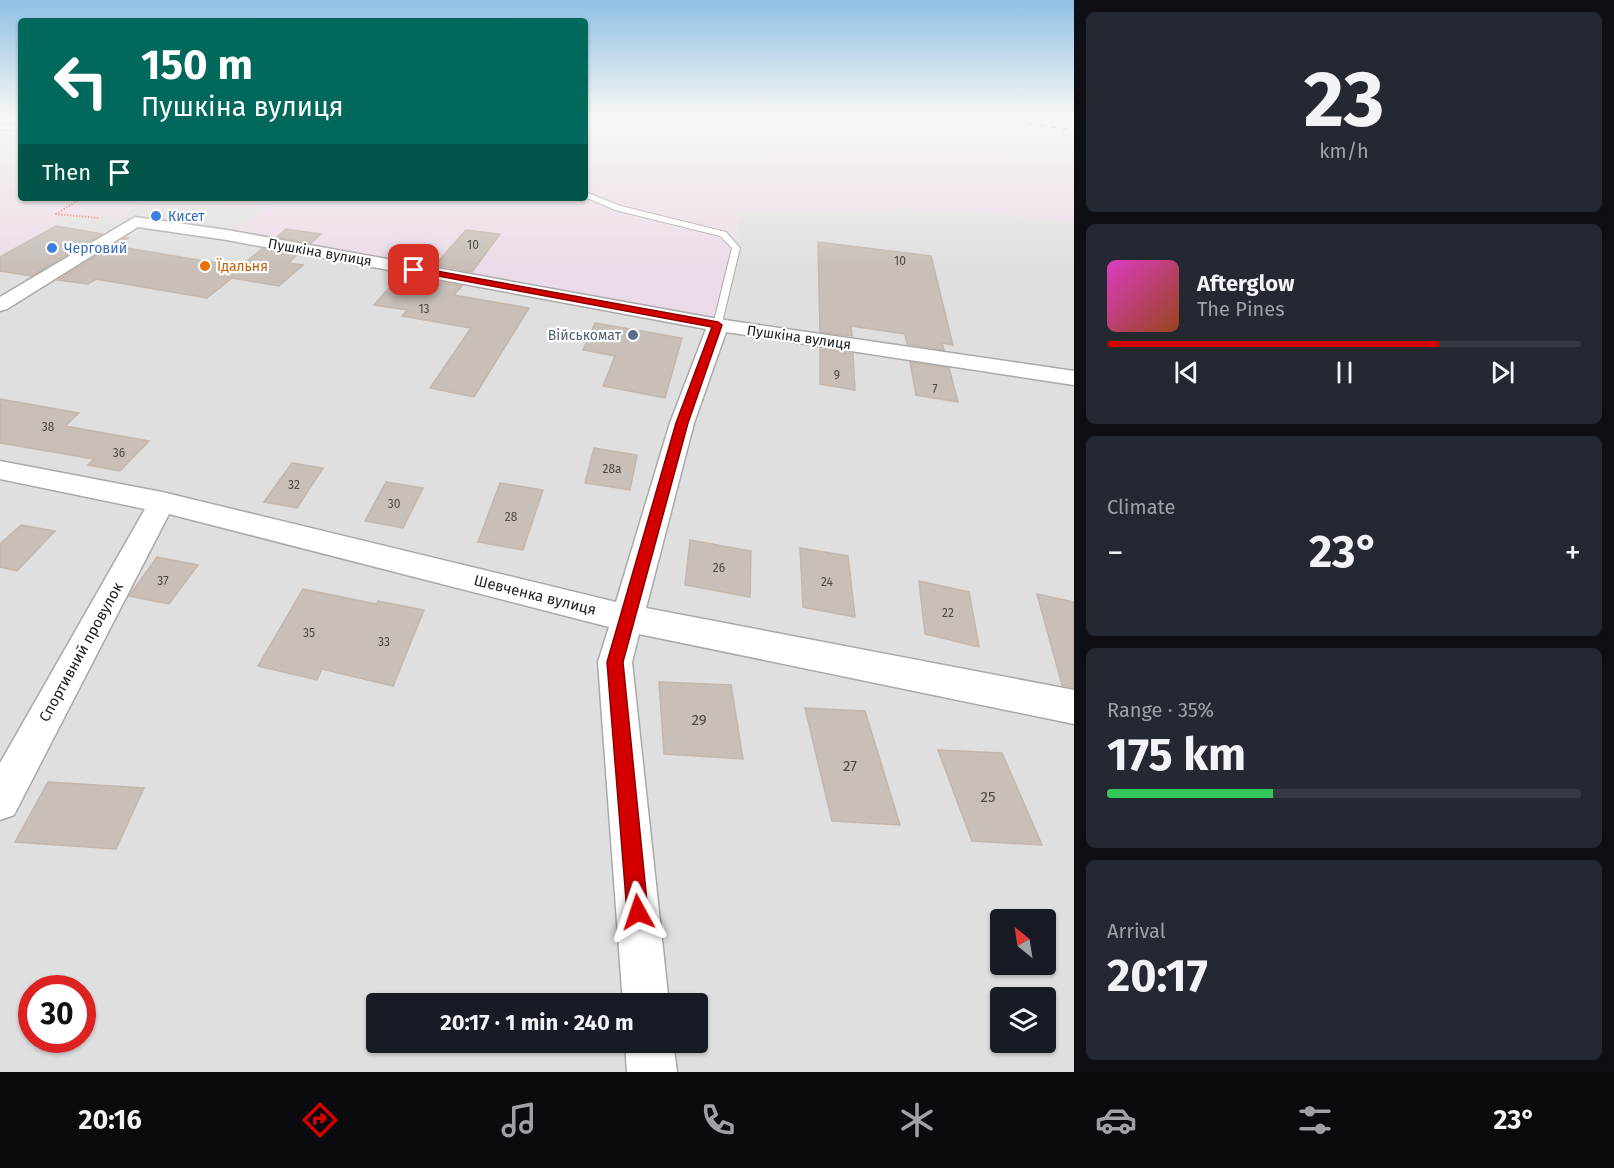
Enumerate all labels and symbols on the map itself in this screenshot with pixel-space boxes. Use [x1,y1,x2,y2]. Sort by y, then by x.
place label: Кисет [168,208,205,225]
marker: Кисет [149,209,163,223]
street label: Пушкіна вулиця [267,235,373,270]
house number: 10 [467,238,479,252]
place label: Черговий [64,240,127,257]
marker: Черговий [45,241,59,255]
pin [388,244,439,295]
house number: 10 [894,254,906,268]
place label: Їдальня [216,258,268,275]
marker: Їдальня [198,259,212,273]
house number: 13 [418,302,430,316]
street label: Пушкіна вулиця [746,322,852,353]
place label: Військомат [548,327,622,344]
marker: Військомат [626,328,640,342]
house number: 9 [834,368,840,382]
house number: 7 [932,382,938,396]
house number: 38 [42,420,55,434]
house number: 36 [113,446,125,460]
house number: 28а [602,462,622,476]
house number: 32 [288,478,300,492]
house number: 30 [388,497,401,511]
house number: 28 [505,510,518,524]
house number: 26 [713,561,725,575]
street label: Шевченка вулиця [472,571,598,619]
house number: 37 [157,574,169,588]
house number: 24 [821,575,834,589]
street label: Спортивний провулок [35,579,127,725]
house number: 22 [942,606,954,620]
house number: 35 [303,626,315,640]
house number: 33 [378,635,390,649]
house number: 29 [691,711,707,729]
house number: 27 [843,757,857,775]
house number: 25 [981,788,995,806]
position arrow [606,880,670,944]
north arrow [990,909,1056,975]
speed limit sign: 30 [18,975,96,1053]

